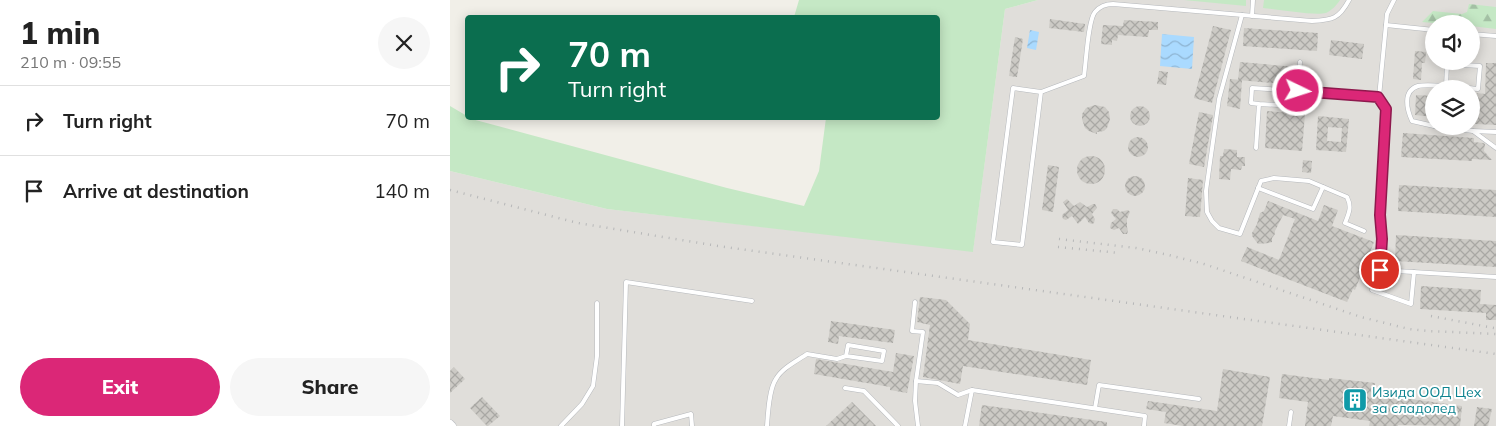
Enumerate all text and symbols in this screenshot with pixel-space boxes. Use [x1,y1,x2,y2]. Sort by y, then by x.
text: 1 min [20,14,100,52]
map controls [1425,15,1480,135]
button: sound [1425,15,1480,70]
button: close [378,17,430,69]
text: 70 m [568,32,651,76]
icon: right [485,35,550,100]
text: 210 m · 09:55 [20,52,121,72]
position arrow [1271,64,1323,116]
text: Turn right [568,75,666,103]
button: layers [1425,80,1480,135]
icon: right [20,107,48,135]
text: Turn right [63,109,152,133]
text: 70 m [386,109,430,133]
icon: arrive [20,177,48,205]
text: Arrive at destination [63,179,249,203]
text: 140 m [374,179,430,203]
pin [1359,249,1401,291]
icon: arrive [1366,256,1394,284]
button: Exit [20,358,220,416]
button: Share [230,358,430,416]
place label: Изида ООД Цех за сладолед [1372,383,1482,417]
building icon: Изида ООД Цех за сладолед [1342,387,1368,413]

